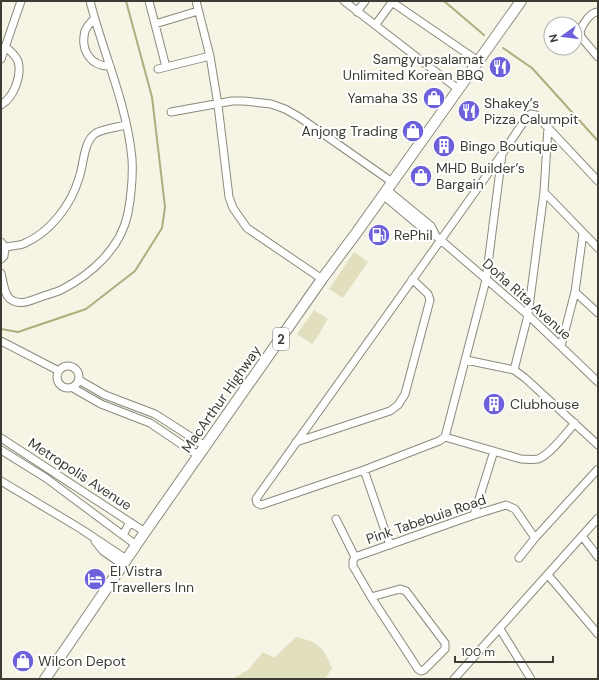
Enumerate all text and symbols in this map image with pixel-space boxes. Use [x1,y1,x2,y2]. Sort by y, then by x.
north arrow [543,16,583,56]
text: N [546,33,561,44]
place label: Samgyupsalamat Unlimited Korean BBQ [343,50,484,84]
restaurant icon: Samgyupsalamat Unlimited Korean BBQ [487,54,513,80]
shop icon: Yamaha 3S [421,85,447,111]
place label: Yamaha 3S [347,89,418,107]
place label: Shakey’s Pizza Calumpit [484,94,579,128]
restaurant icon: Shakey’s Pizza Calumpit [456,98,482,124]
shop icon: Anjong Trading [400,118,426,144]
place label: Anjong Trading [302,122,398,140]
building icon: Bingo Boutique [431,133,457,159]
place label: Bingo Boutique [460,137,558,155]
place label: MHD Builder’s Bargain [436,159,525,193]
shop icon: MHD Builder’s Bargain [408,163,434,189]
fuel station icon: RePhil [366,222,392,248]
place label: RePhil [394,226,433,244]
street label: Doña Rita Avenue [479,254,575,344]
road number: 2 [273,328,289,350]
street label: MacArthur Highway [177,342,265,456]
building icon: Clubhouse [481,391,507,417]
place label: Clubhouse [510,395,579,413]
street label: Metropolis Avenue [25,434,135,514]
street label: Pink Tabebuia Road [364,490,488,548]
place label: El Vistra Travellers Inn [110,562,194,596]
hotel icon: El Vistra Travellers Inn [82,566,108,592]
scale bar [455,638,553,664]
text: 100 m [461,644,495,660]
shop icon: Wilcon Depot [10,648,36,674]
place label: Wilcon Depot [38,652,126,670]

